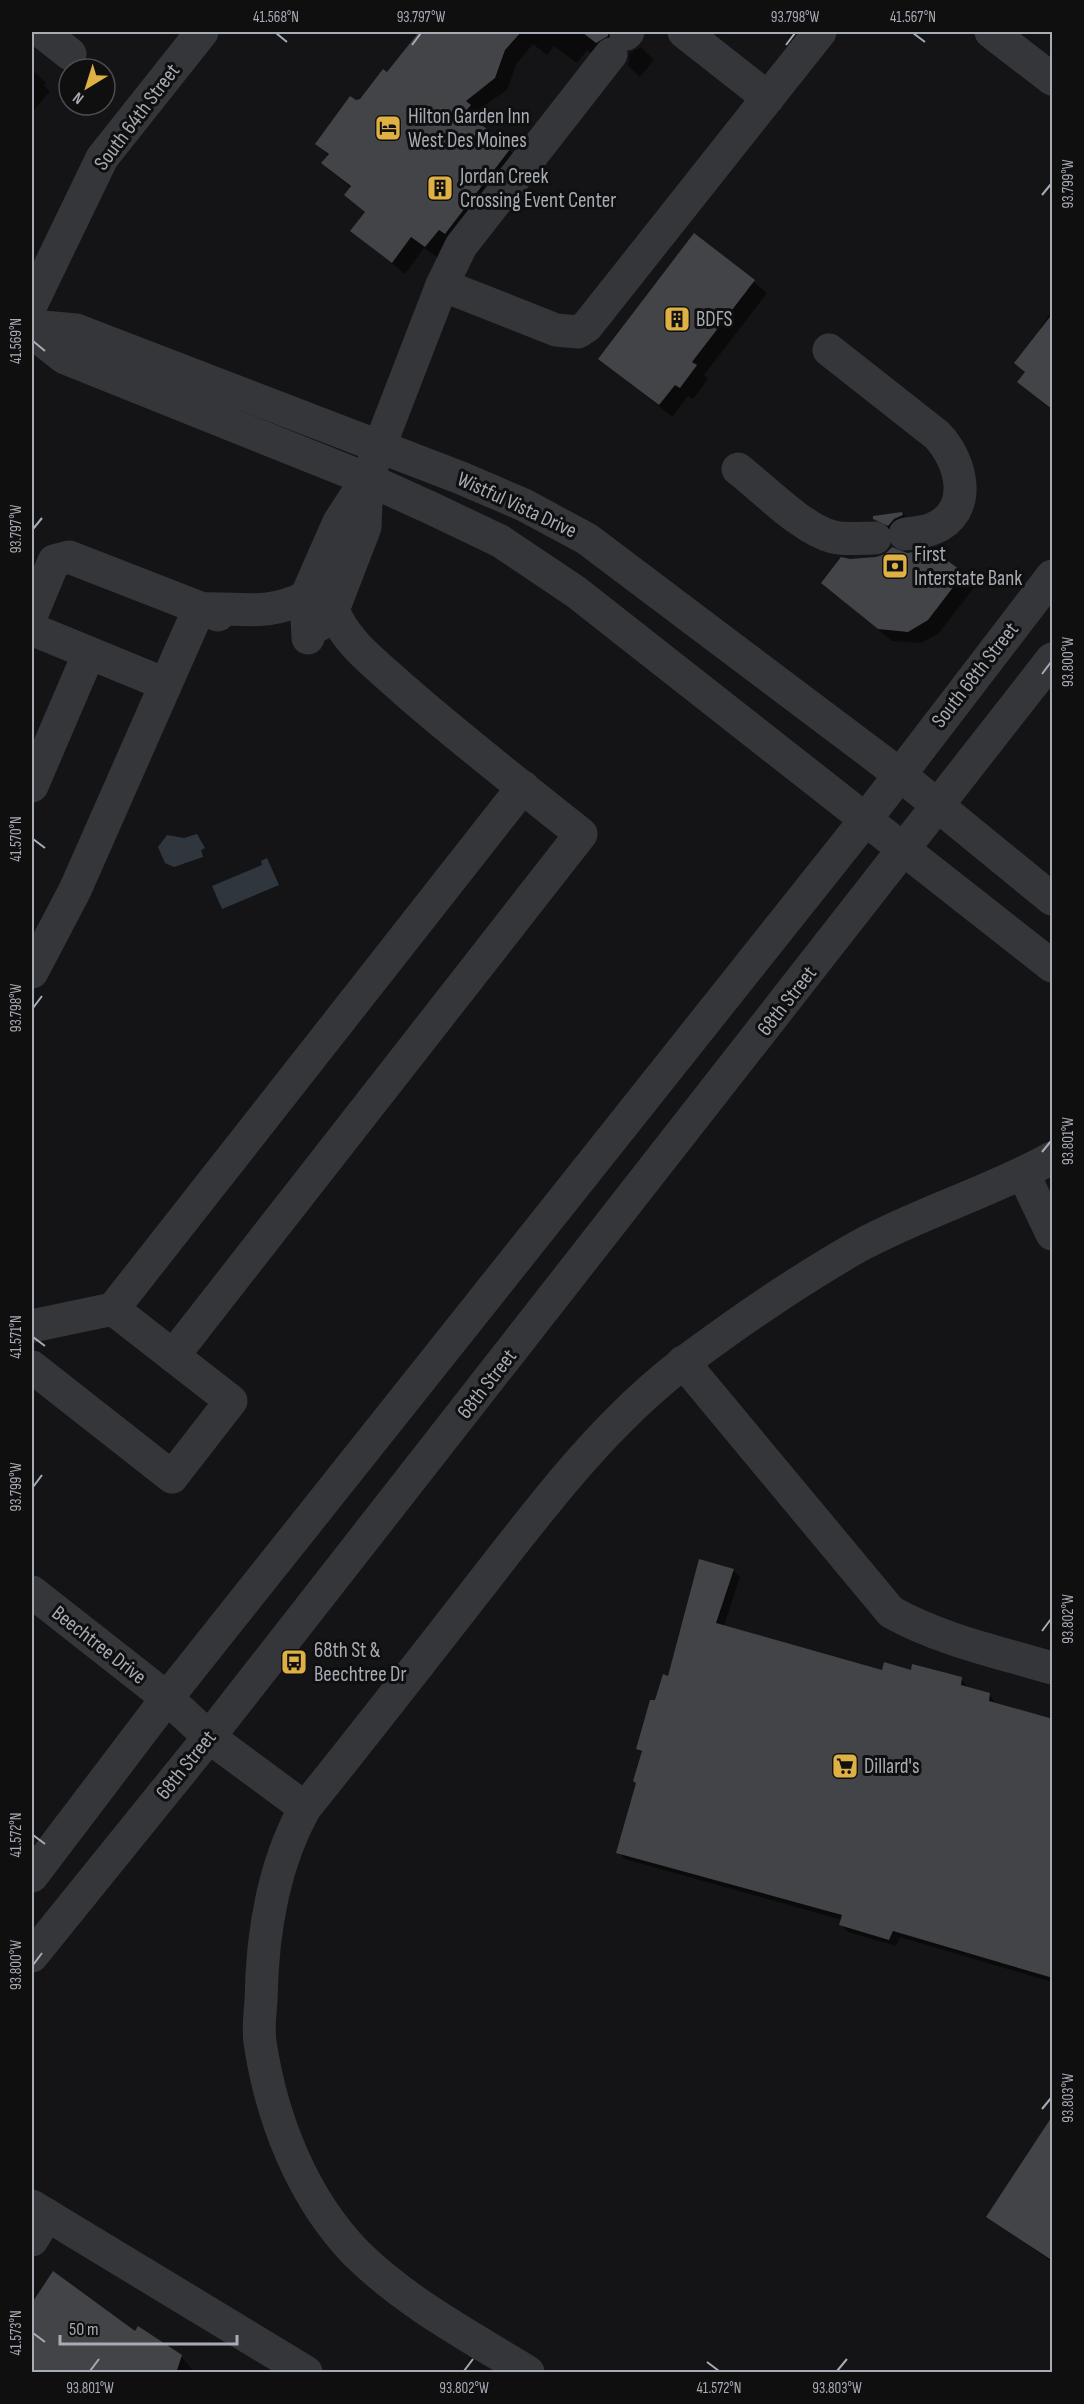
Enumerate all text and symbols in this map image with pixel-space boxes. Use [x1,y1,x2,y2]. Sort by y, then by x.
text: 41.568°N [253,8,299,27]
text: 93.797°W [397,8,446,27]
text: 93.798°W [771,8,819,27]
text: 41.567°N [890,8,936,27]
north arrow [57,57,117,117]
street label: South 64th Street [89,59,185,175]
text: N [69,88,88,108]
place label: Hilton Garden Inn West Des Moines [408,104,530,153]
hotel icon: Hilton Garden Inn West Des Moines [373,113,403,143]
text: 93.799°W [1059,159,1078,208]
place label: Jordan Creek Crossing Event Center [459,164,616,213]
building icon: Jordan Creek Crossing Event Center [425,173,455,203]
building icon: BDFS [662,304,692,334]
place label: BDFS [696,307,733,332]
text: 41.569°N [7,318,26,364]
street label: Wistful Vista Drive [453,466,581,544]
text: 93.797°W [7,504,26,553]
place label: First Interstate Bank [914,542,1022,591]
bank icon: First Interstate Bank [880,551,910,581]
street label: South 68th Street [926,617,1024,733]
text: 93.800°W [1059,637,1078,687]
text: 41.570°N [7,816,26,862]
street label: 68th Street [752,961,822,1041]
text: 93.798°W [7,984,26,1032]
text: 93.801°W [1059,1117,1078,1165]
text: 41.571°N [7,1315,26,1359]
street label: 68th Street [452,1344,522,1424]
text: 93.799°W [7,1462,26,1511]
text: 93.802°W [1059,1594,1078,1644]
street label: Beechtree Drive [47,1600,151,1690]
place label: 68th St & Beechtree Dr [314,1638,406,1687]
bus stop icon: 68th St & Beechtree Dr [279,1647,309,1677]
street label: 68th Street [151,1725,221,1805]
supermarket icon: Dillard's [830,1751,860,1781]
place label: Dillard's [864,1754,919,1779]
text: 41.572°N [7,1813,26,1858]
text: 93.800°W [7,1940,26,1990]
text: 93.803°W [1059,2073,1078,2123]
scale bar [60,2308,237,2346]
text: 41.573°N [7,2310,26,2356]
text: 50 m [69,2319,99,2340]
text: 93.801°W [66,2379,114,2398]
text: 93.802°W [439,2379,489,2398]
text: 41.572°N [697,2379,742,2398]
text: 93.803°W [812,2379,862,2398]

